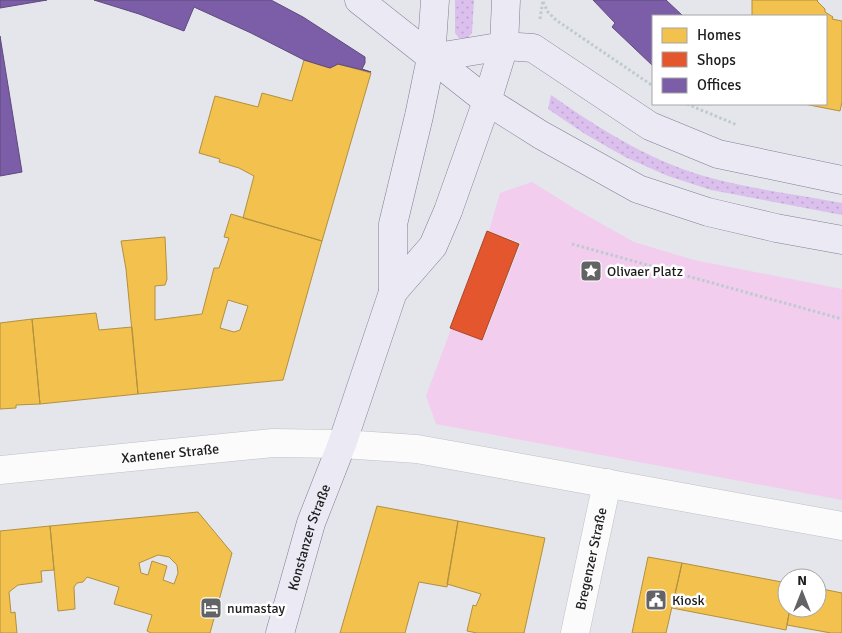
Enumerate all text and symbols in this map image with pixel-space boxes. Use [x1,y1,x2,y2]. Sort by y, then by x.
legend [652,15,827,105]
text: Homes [697,26,741,44]
text: Shops [697,51,736,69]
text: Offices [697,76,742,94]
place icon: Olivaer Platz [579,259,603,283]
place label: Olivaer Platz [607,263,683,280]
street label: Xantener Straße [120,440,220,466]
street label: Konstanzer Straße [284,482,334,592]
street label: Bregenzer Straße [572,506,610,611]
north arrow [777,568,827,618]
text: N [797,572,807,589]
public building icon: Kiosk [644,588,668,612]
place label: Kiosk [672,592,705,609]
hotel icon: numastay [199,596,223,620]
place label: numastay [227,600,285,617]

